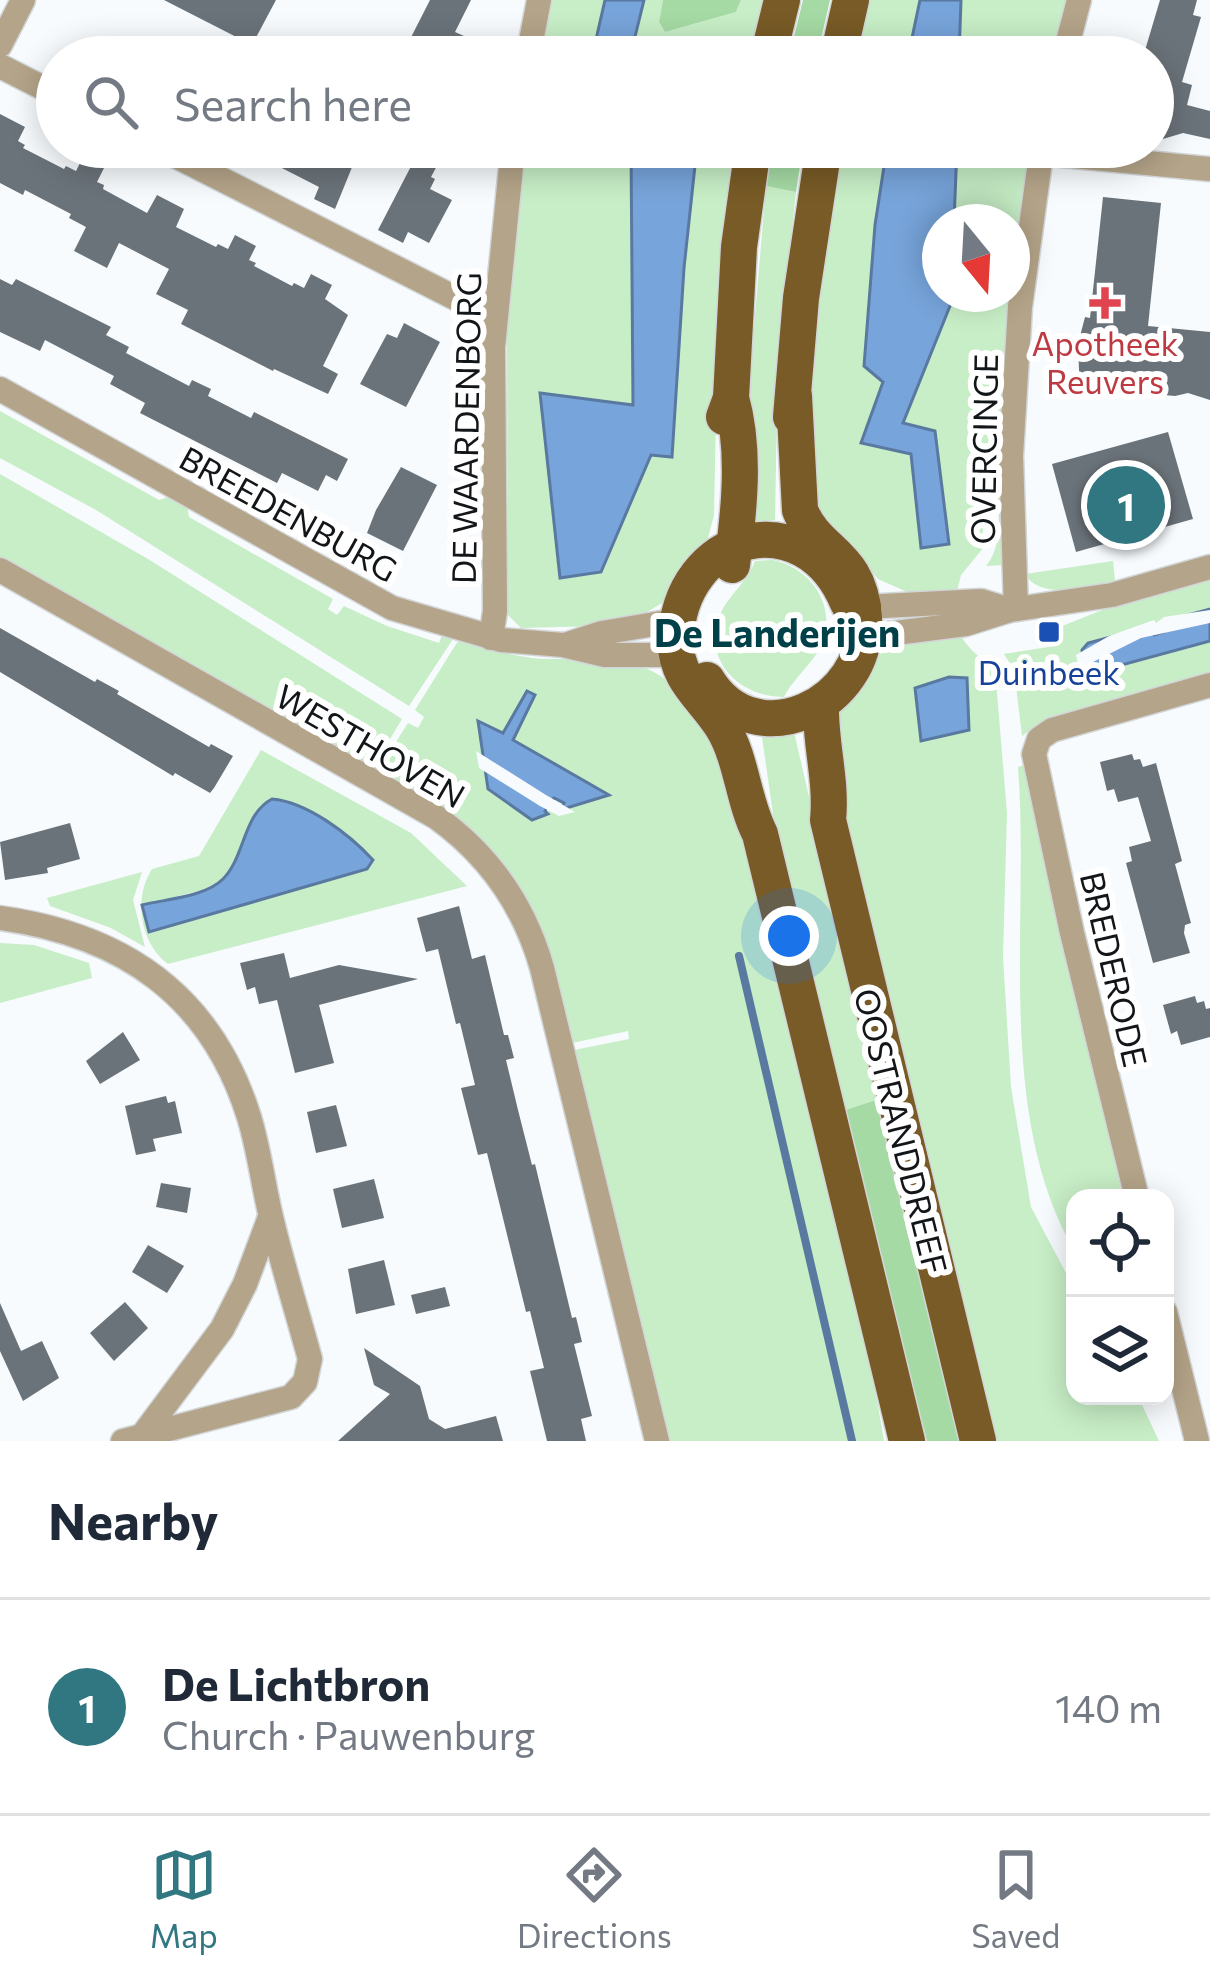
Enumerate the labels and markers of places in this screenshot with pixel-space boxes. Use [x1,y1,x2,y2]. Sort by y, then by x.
marker: Apotheek Reuvers [1092,290,1118,316]
place label: Apotheek Reuvers [1032,322,1179,401]
pin: 1 [1087,460,1165,550]
marker: Duinbeek [1036,619,1062,645]
place label: Duinbeek [978,651,1120,692]

